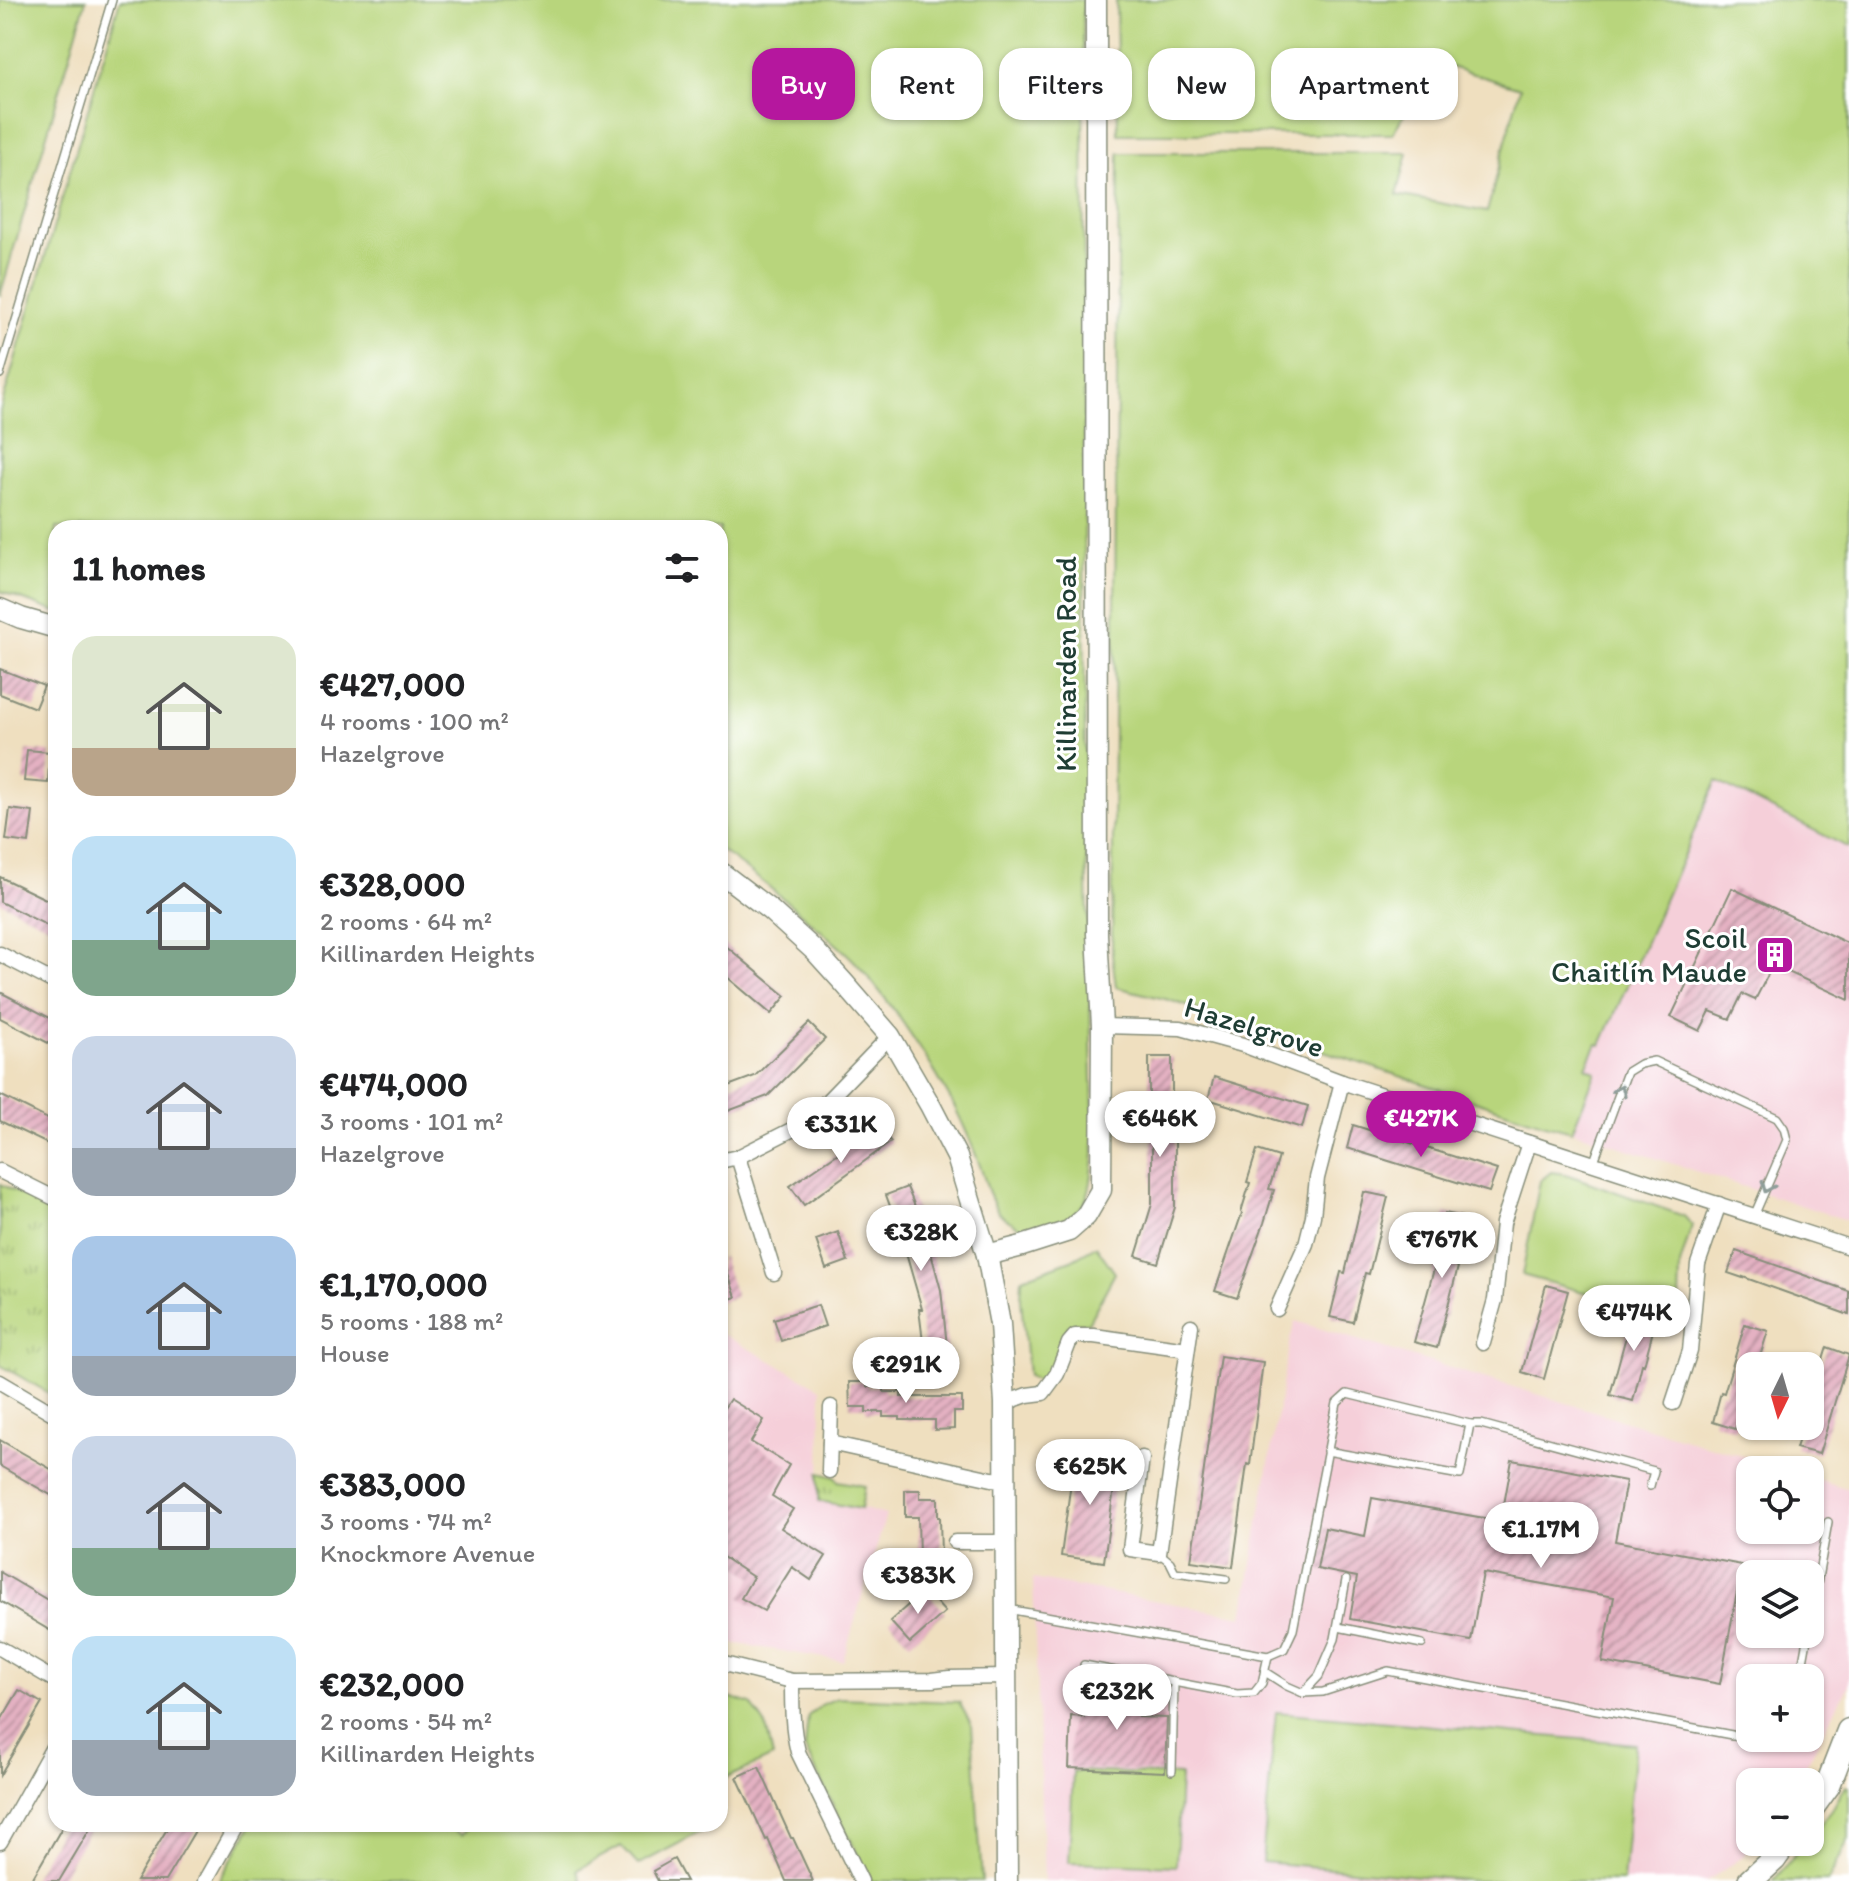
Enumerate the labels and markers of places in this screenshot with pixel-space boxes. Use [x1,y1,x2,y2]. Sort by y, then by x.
place label: Scoil Chaitlín Maude [1551,919,1748,990]
building icon: Scoil Chaitlín Maude [1754,934,1796,976]
pin: €646K [1104,1091,1216,1159]
pin: €427K [1365,1091,1477,1159]
pin: €331K [785,1097,897,1165]
pin: €328K [865,1205,977,1273]
pin: €767K [1386,1212,1498,1280]
pin: €474K [1578,1285,1690,1353]
pin: €291K [850,1337,962,1405]
pin: €625K [1034,1439,1146,1507]
pin: €1.17M [1476,1502,1606,1570]
pin: €383K [862,1548,974,1616]
pin: €232K [1061,1664,1173,1732]

